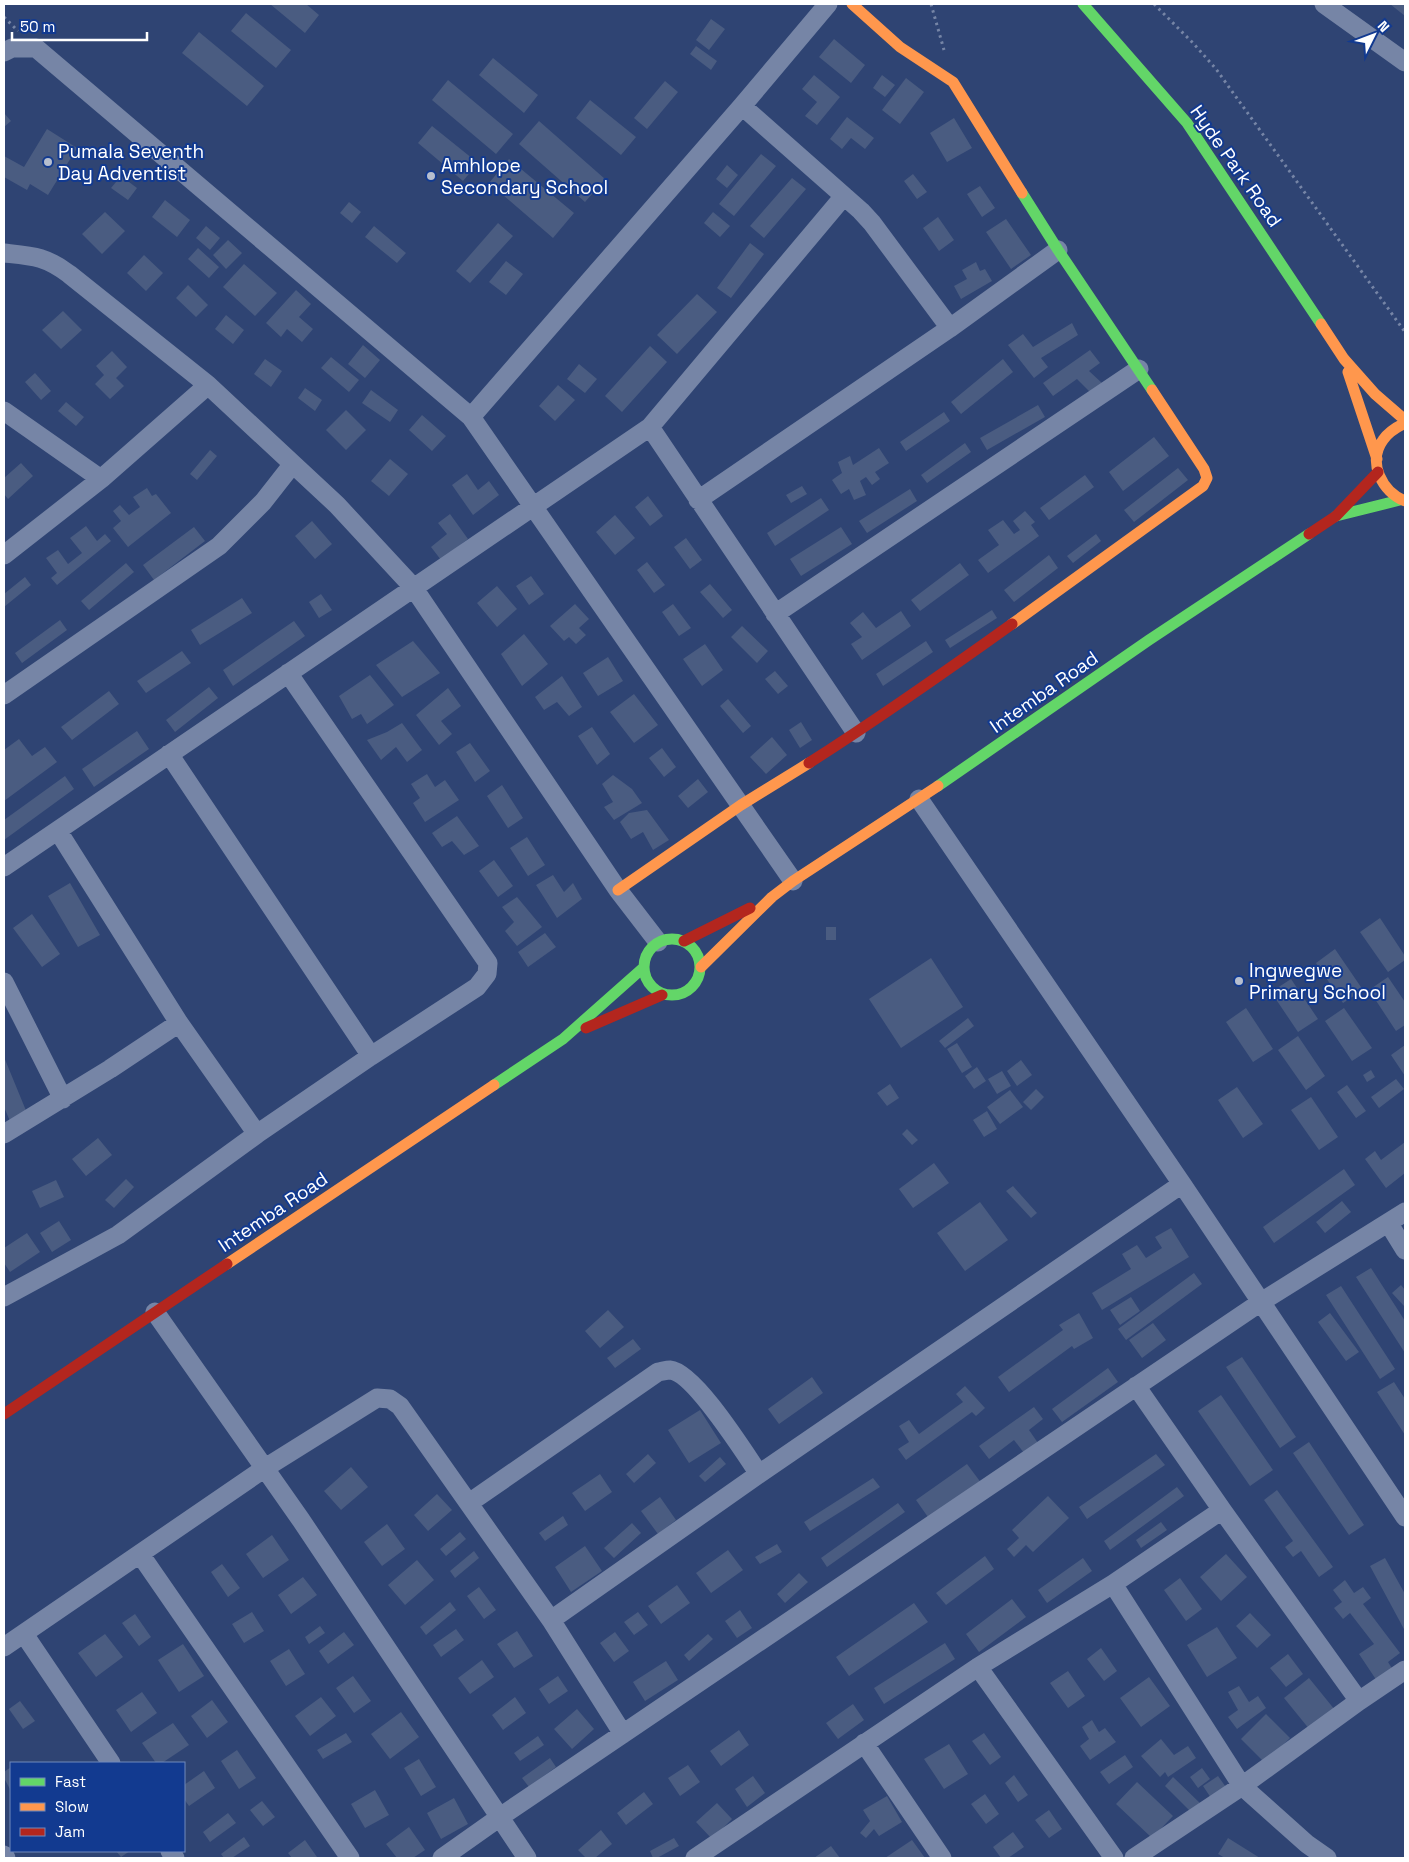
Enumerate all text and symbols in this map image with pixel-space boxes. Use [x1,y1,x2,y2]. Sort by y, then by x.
scale bar [12,10,148,42]
north arrow [1349,10,1399,60]
text: 50 m [20,17,55,36]
text: N [1374,17,1393,36]
street label: Hyde Park Road [1185,100,1287,232]
place label: Pumala Seventh Day Adventist [58,139,204,186]
place label: Amhlope Secondary School [441,153,608,200]
marker: Pumala Seventh Day Adventist [42,156,54,168]
marker: Amhlope Secondary School [425,170,437,182]
street label: Intemba Road [985,645,1103,739]
place label: Ingwegwe Primary School [1249,958,1386,1005]
marker: Ingwegwe Primary School [1233,975,1245,987]
street label: Intemba Road [213,1166,333,1258]
legend [10,1762,185,1852]
text: Fast [55,1772,86,1791]
text: Slow [55,1797,89,1816]
text: Jam [55,1822,85,1841]

